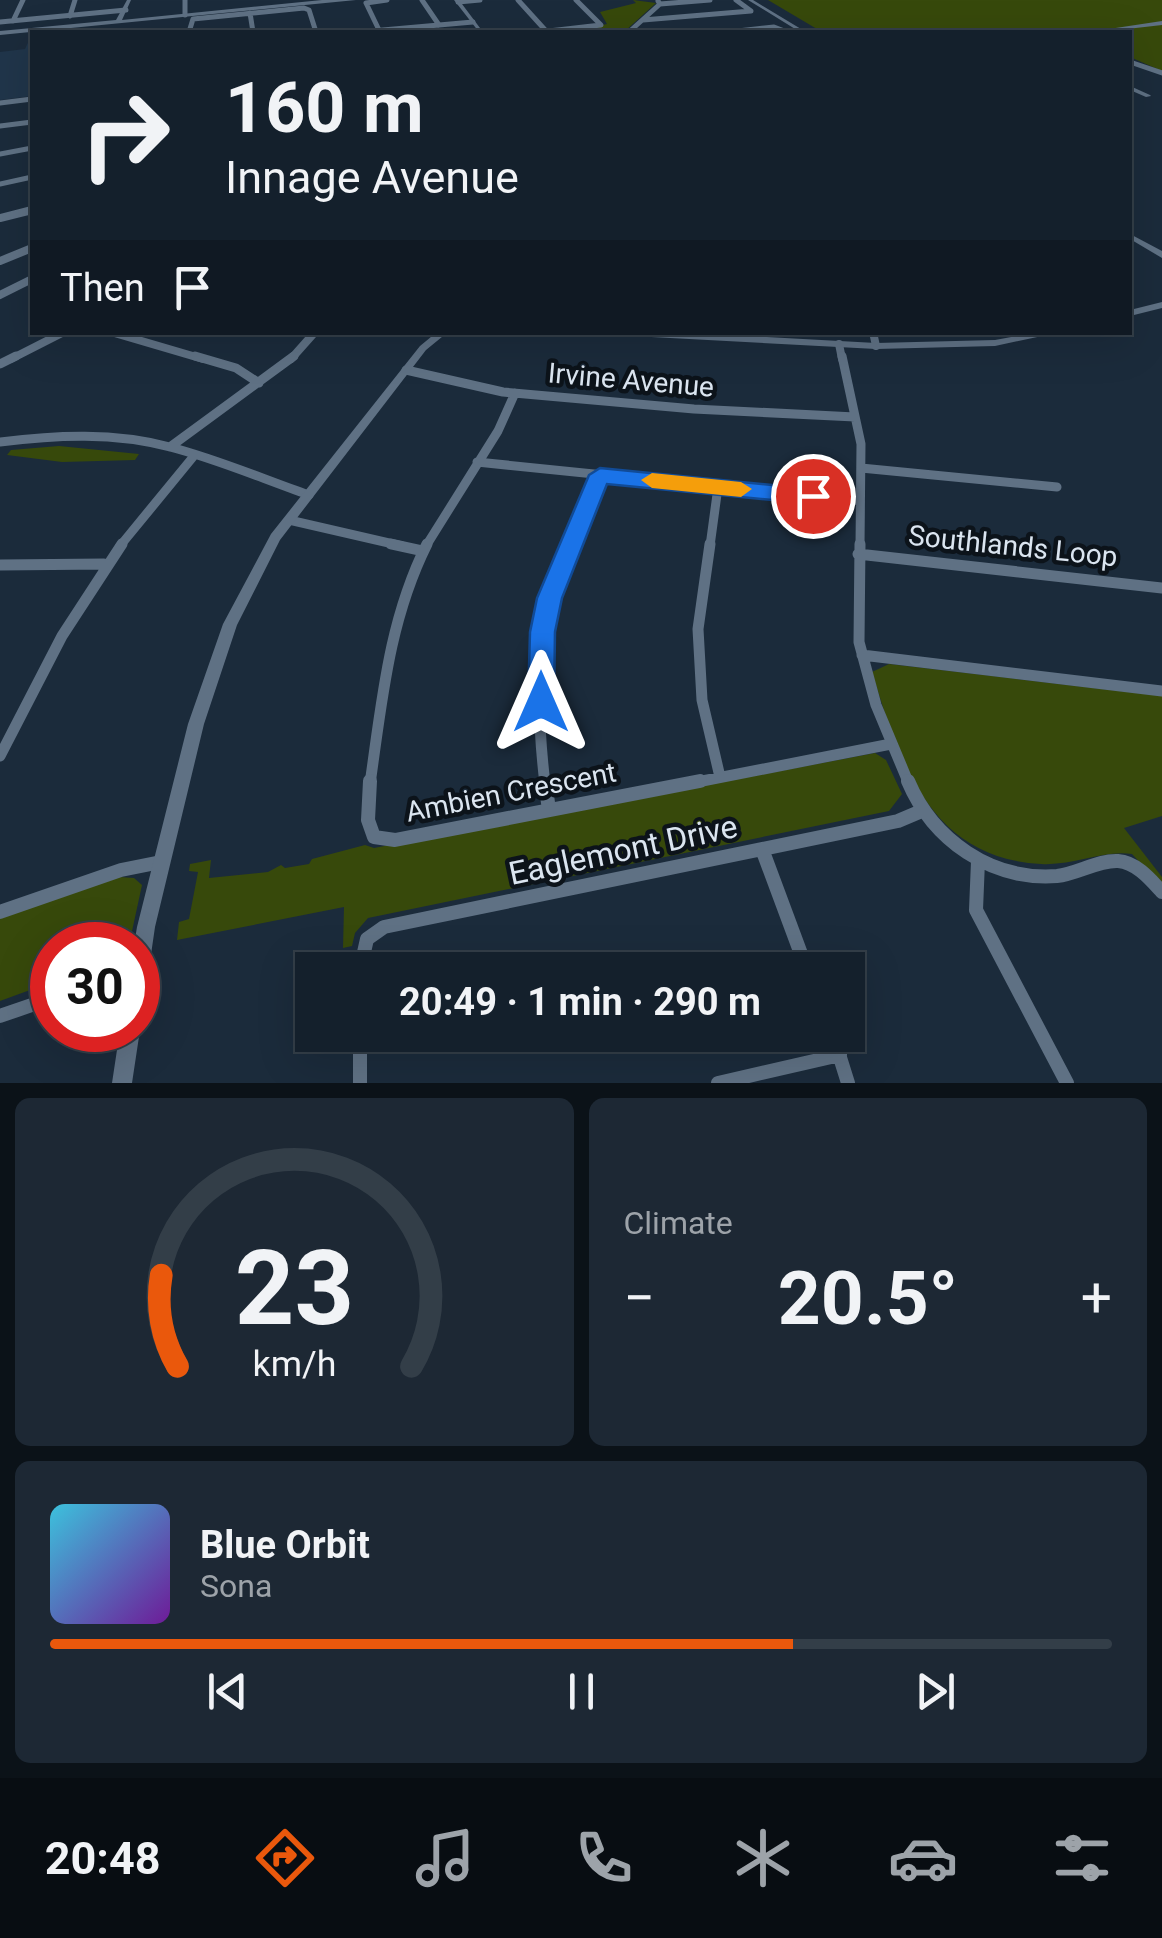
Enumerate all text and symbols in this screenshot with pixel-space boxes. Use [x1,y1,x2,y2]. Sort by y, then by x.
text: 160 m [225,67,424,149]
icon: right [60,70,190,200]
text: Innage Avenue [225,151,519,204]
icon: arrive [165,260,220,315]
text: Then [60,266,145,310]
street label: Irvine Avenue [547,356,715,404]
pin [771,454,856,539]
icon: arrive [786,469,841,524]
street label: Southlands Loop [907,519,1119,573]
position arrow [489,650,593,754]
street label: Ambien Crescent [403,755,619,829]
street label: Eaglemont Drive [505,807,741,893]
speed limit sign: 30 [30,922,160,1052]
text: 20:49 · 1 min · 290 m [399,980,761,1024]
text: Climate [624,1204,733,1242]
text: 23 [235,1228,354,1349]
text: 20.5° [778,1254,958,1342]
text: − [624,1266,655,1330]
text: + [1081,1266,1112,1330]
text: km/h [252,1343,336,1385]
text: Blue Orbit [200,1523,370,1567]
text: Sona [200,1567,272,1605]
icon: previous [200,1664,255,1719]
icon: pause [554,1664,609,1719]
icon: next [908,1664,963,1719]
icon: directions [250,1823,320,1893]
icon: music [410,1823,480,1893]
icon: phone [569,1823,639,1893]
icon: climate [728,1823,798,1893]
icon: car [888,1823,958,1893]
icon: filters [1047,1823,1117,1893]
text: 20:48 [45,1832,161,1885]

